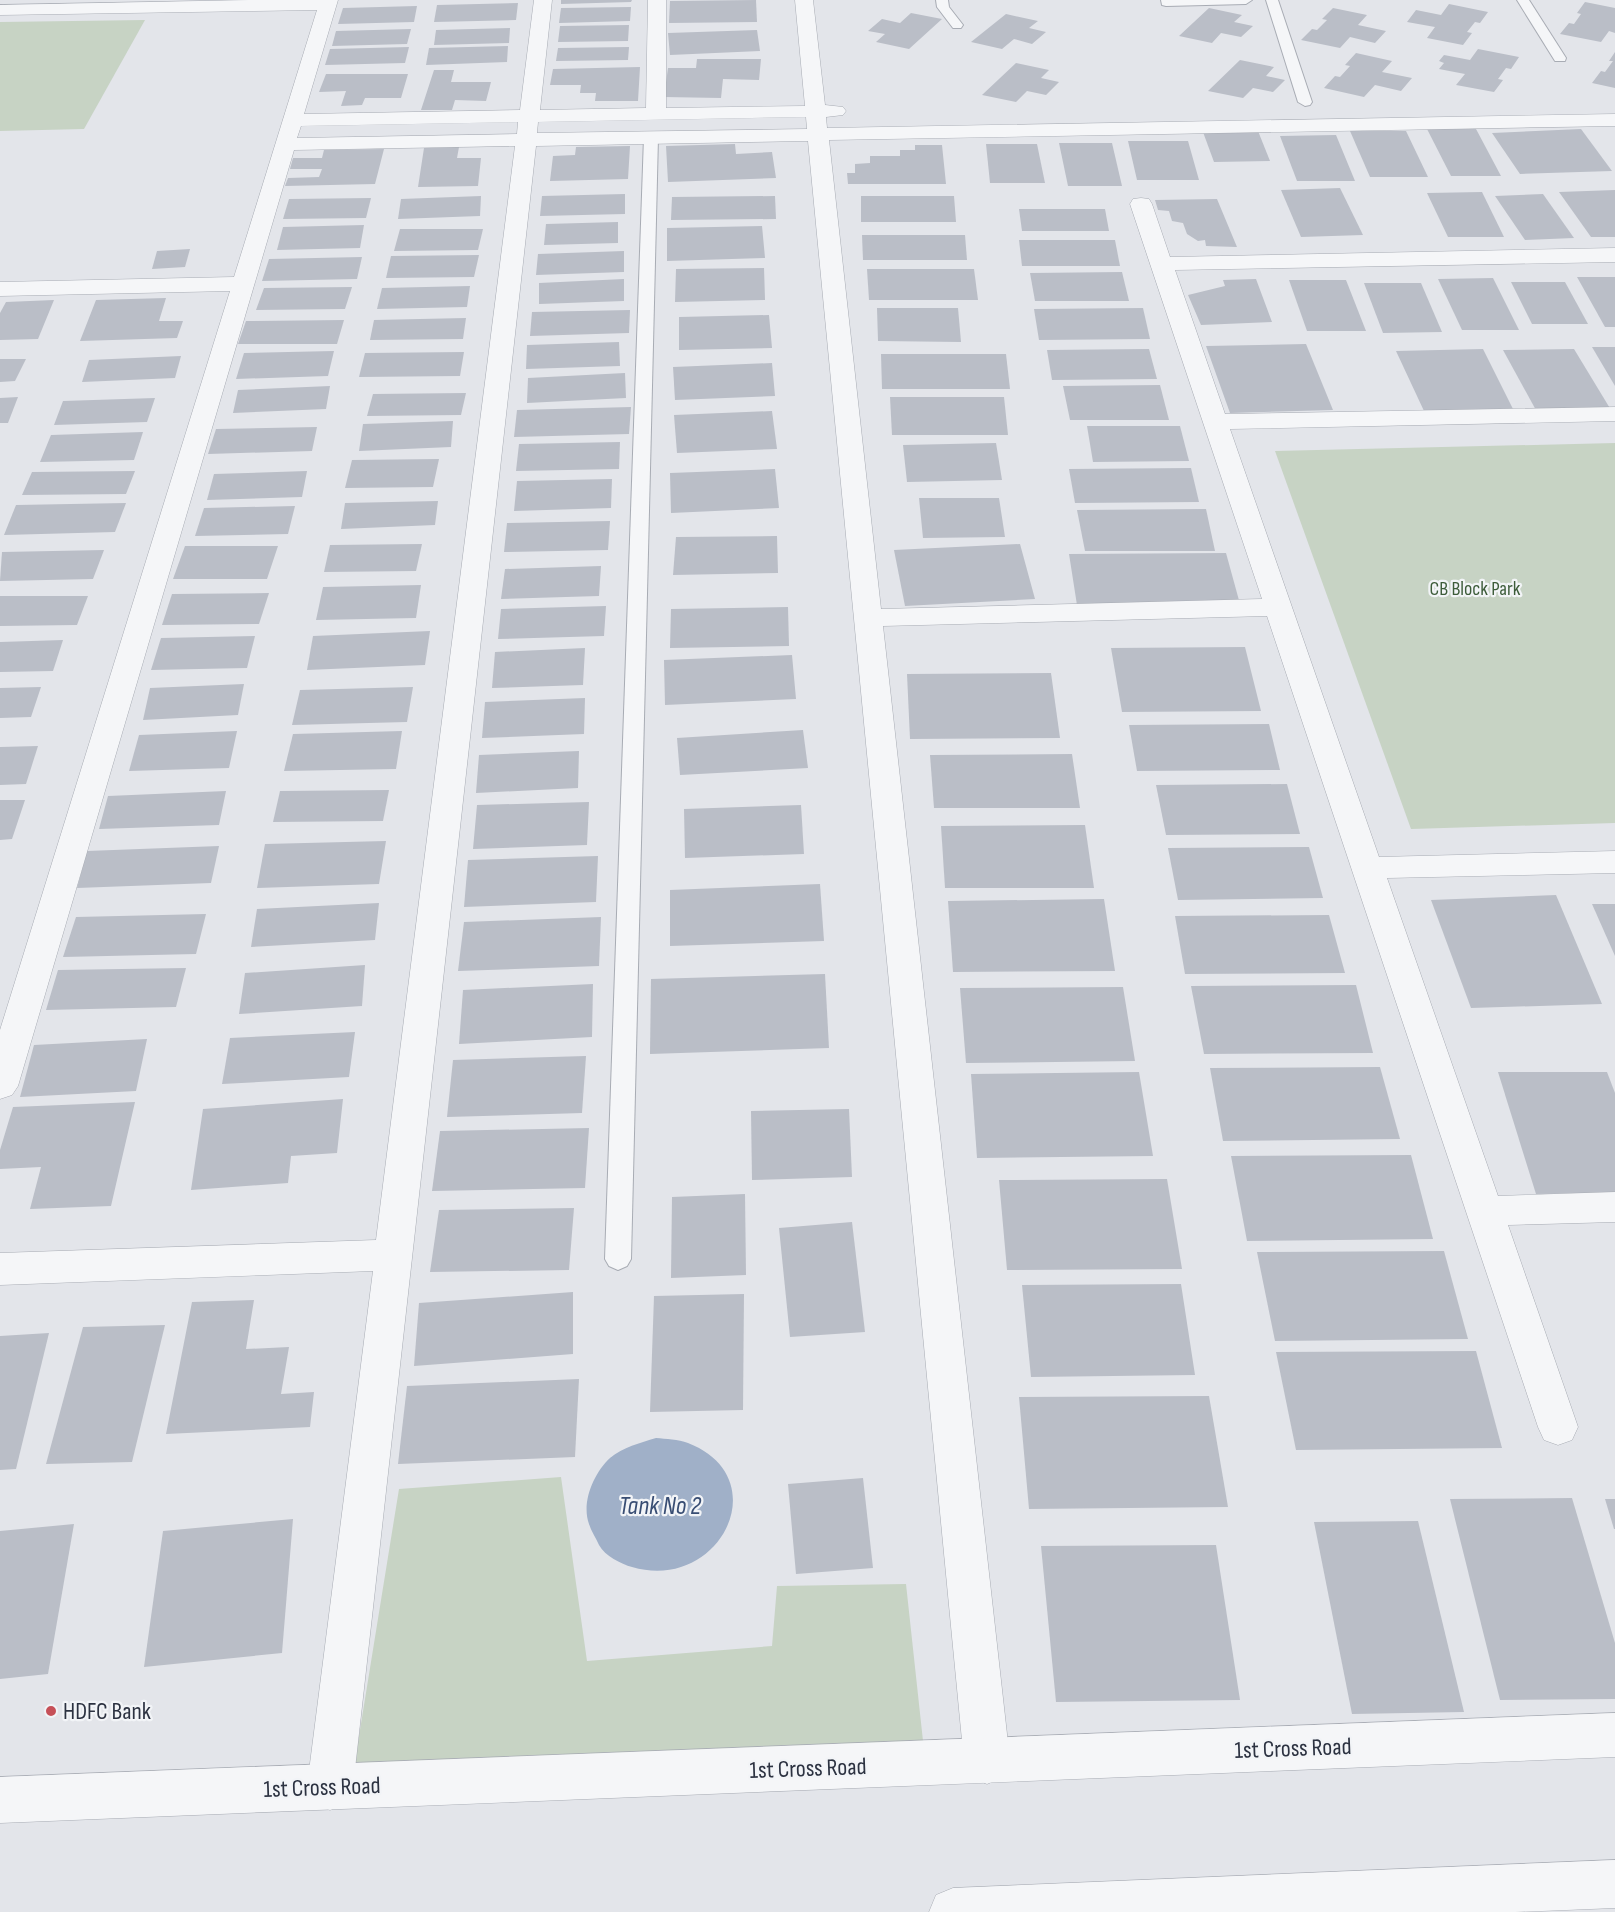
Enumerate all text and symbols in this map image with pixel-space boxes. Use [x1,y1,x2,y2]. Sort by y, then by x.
park label: CB Block Park [1430,577,1521,601]
water label: Tank No 2 [619,1491,702,1522]
place label: HDFC Bank [63,1697,151,1726]
marker: HDFC Bank [44,1704,58,1718]
street label: 1st Cross Road [1234,1732,1352,1765]
street label: 1st Cross Road [749,1752,867,1785]
street label: 1st Cross Road [263,1771,381,1804]

